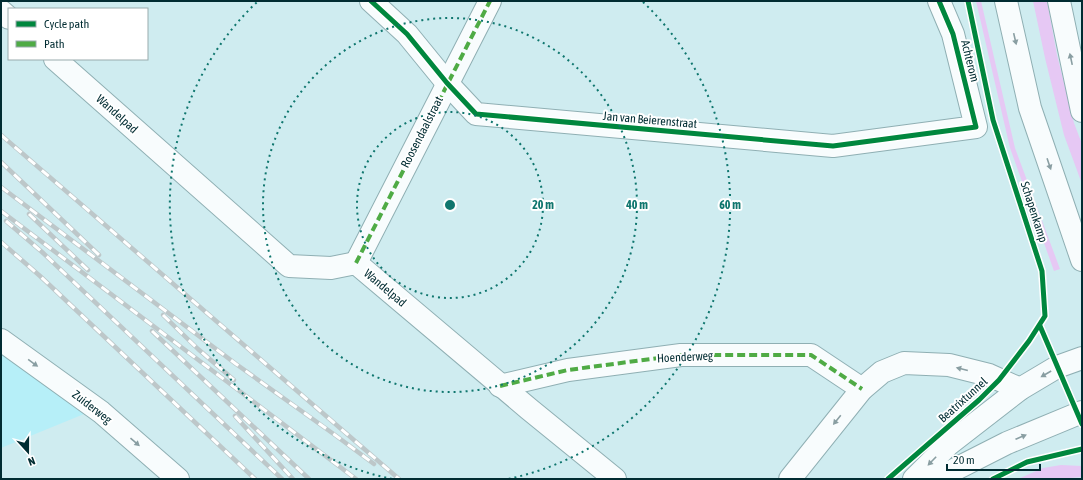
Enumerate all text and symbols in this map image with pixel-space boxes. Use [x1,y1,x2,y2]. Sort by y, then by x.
legend [8,8,148,60]
text: Cycle path [44,17,89,31]
one-way arrow [1012,33,1018,45]
text: Path [44,37,65,51]
street label: Achterom [958,39,982,83]
one-way arrow [1068,53,1074,65]
street label: Wandelpad [93,92,141,136]
street label: Roosendaalstraat [398,93,446,170]
street label: Jan van Beierenstraat [602,109,698,131]
one-way arrow [1047,159,1053,171]
street label: Schapenkamp [1018,180,1050,244]
centre of rings [443,198,457,212]
text: 20 m [532,198,554,212]
text: 40 m [625,198,648,212]
text: 60 m [719,198,741,212]
street label: Wandelpad [361,266,409,310]
street label: Hoenderweg [657,348,714,365]
one-way arrow [27,359,38,367]
one-way arrow [956,365,969,371]
one-way arrow [1041,370,1052,377]
street label: Beatrixtunnel [936,374,991,426]
street label: Zuiderweg [69,387,115,427]
one-way arrow [833,414,842,425]
north arrow [8,432,48,472]
one-way arrow [1016,434,1027,440]
one-way arrow [130,438,141,447]
scale bar [947,446,1040,472]
text: 20 m [953,453,975,467]
text: N [26,455,37,468]
one-way arrow [927,456,937,466]

